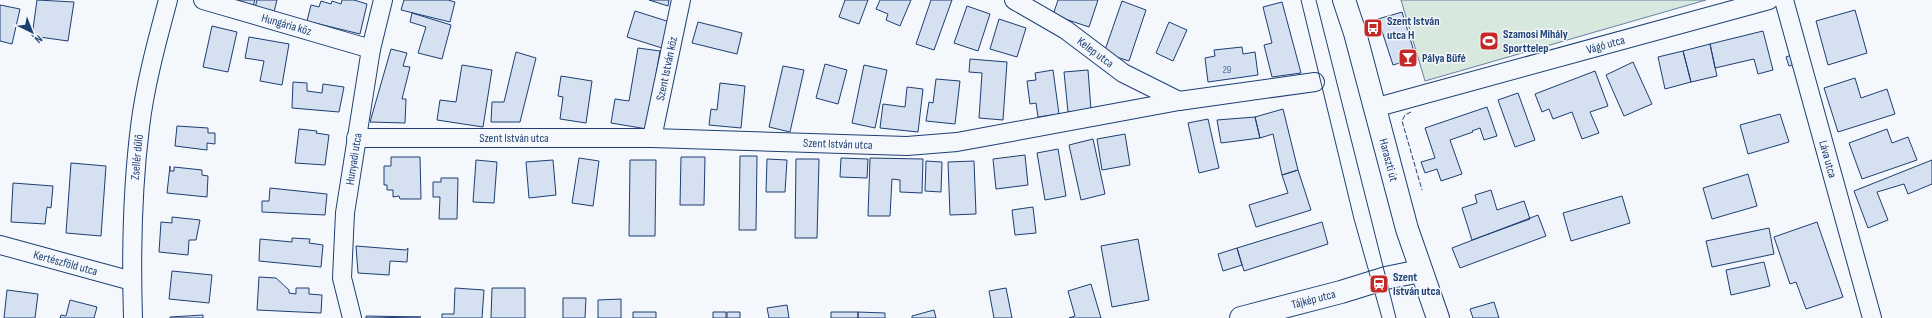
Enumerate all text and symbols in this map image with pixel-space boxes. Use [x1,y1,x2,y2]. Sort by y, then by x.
street label: Hungária köz [260,10,314,39]
north arrow [12,12,52,52]
place label: Szent István utca H [1387,14,1440,43]
bus stop icon: Szent István utca H [1362,17,1384,39]
place label: Szamosi Mihály Sporttelep [1503,27,1568,56]
sports icon: Szamosi Mihály Sporttelep [1478,30,1500,52]
text: N [32,32,45,46]
street label: Vágó utca [1585,33,1627,58]
street label: Kelep utca [1074,34,1117,71]
street label: Szent István köz [653,35,681,102]
bar icon: Pálya Büfé [1397,47,1419,69]
place label: Pálya Büfé [1422,51,1466,66]
house number: 29 [1223,64,1231,76]
street label: Szent István utca [479,131,549,146]
street label: Hunyadi utca [343,132,366,186]
street label: Zsellér dűlő [128,134,147,181]
street label: Szent István utca [803,136,873,153]
street label: Haraszti út [1375,137,1401,183]
street label: Láva utca [1815,139,1840,180]
street label: Kertészföld utca [32,247,100,279]
place label: Szent István utca [1393,270,1440,299]
station icon: Szent István utca [1368,273,1390,295]
street label: Tájkép utca [1290,287,1338,313]

